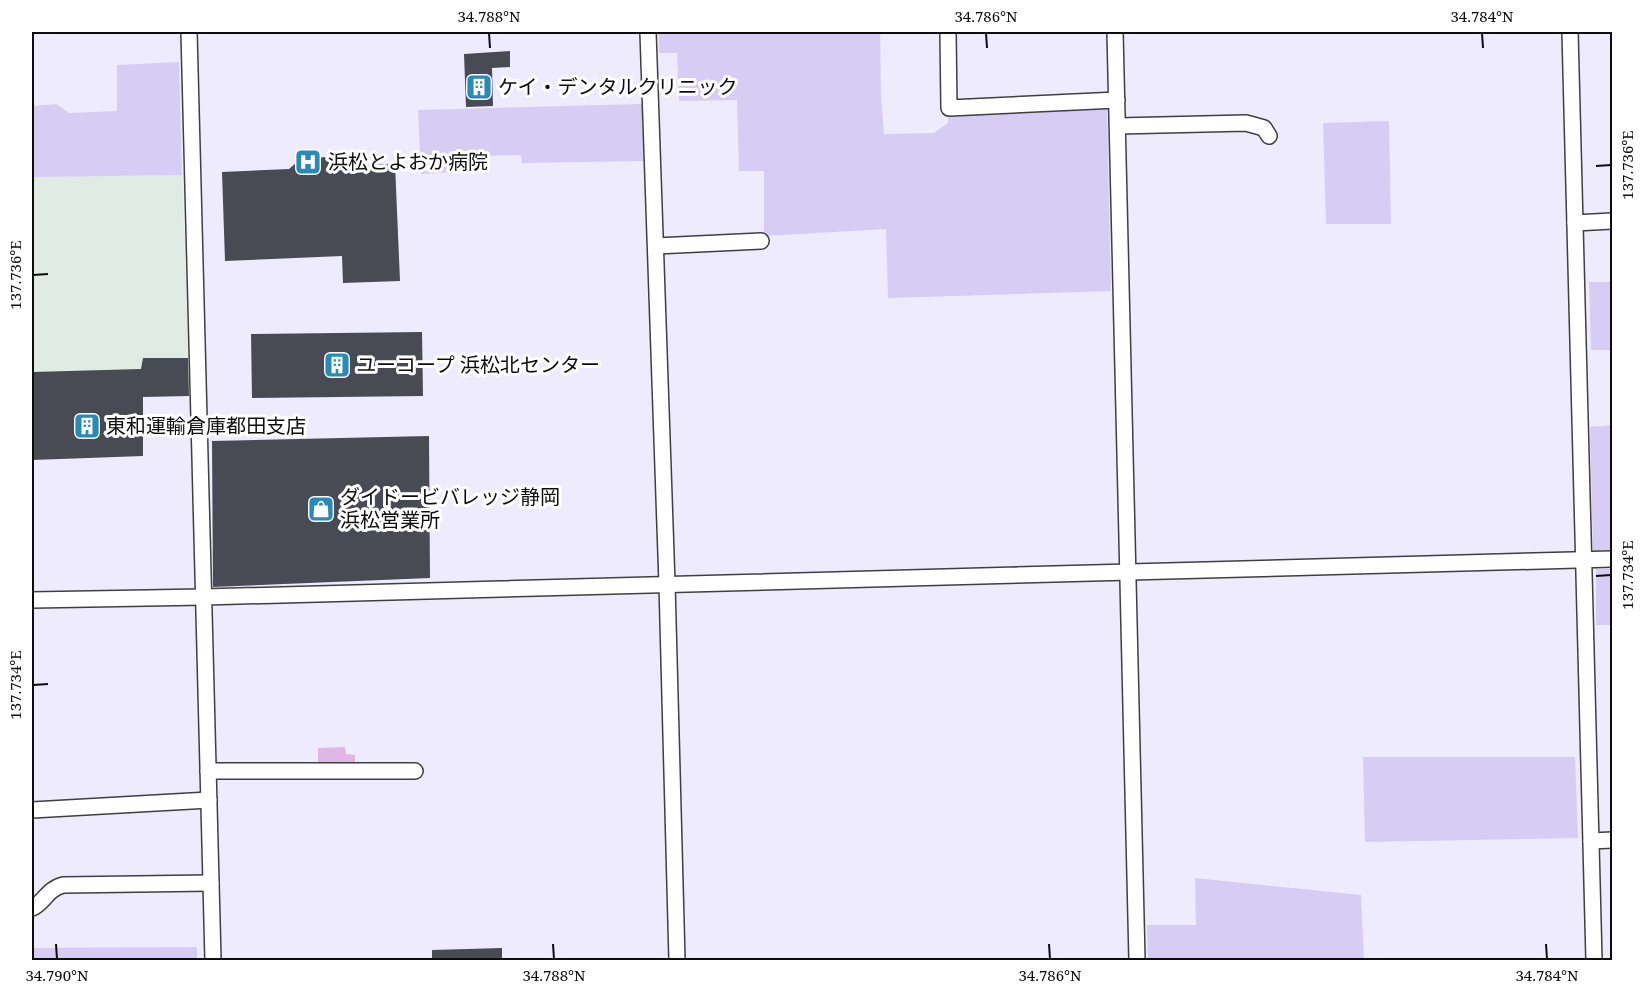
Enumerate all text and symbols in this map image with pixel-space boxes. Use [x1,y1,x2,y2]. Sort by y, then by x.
text: 34.788°N [457,6,521,26]
text: 34.786°N [954,6,1018,26]
text: 34.784°N [1450,6,1514,26]
building icon: ケイ・デンタルクリニック [464,72,494,102]
place label: ケイ・デンタルクリニック [498,73,738,100]
text: 137.736°E [1617,130,1637,200]
hospital icon: 浜松とよおか病院 [293,147,323,177]
place label: 浜松とよおか病院 [328,148,488,175]
text: 137.736°E [5,240,25,310]
building icon: ユーコープ 浜松北センター [322,350,352,380]
place label: ユーコープ 浜松北センター [356,351,600,378]
building icon: 東和運輸倉庫都田支店 [72,411,102,441]
place label: 東和運輸倉庫都田支店 [106,412,306,439]
place label: ダイドービバレッジ静岡 浜松営業所 [340,483,560,533]
shop icon: ダイドービバレッジ静岡 浜松営業所 [306,494,336,524]
text: 137.734°E [1617,540,1637,610]
text: 137.734°E [5,650,25,720]
text: 34.790°N [25,965,89,985]
text: 34.788°N [522,965,586,985]
text: 34.786°N [1018,965,1082,985]
text: 34.784°N [1515,965,1579,985]

